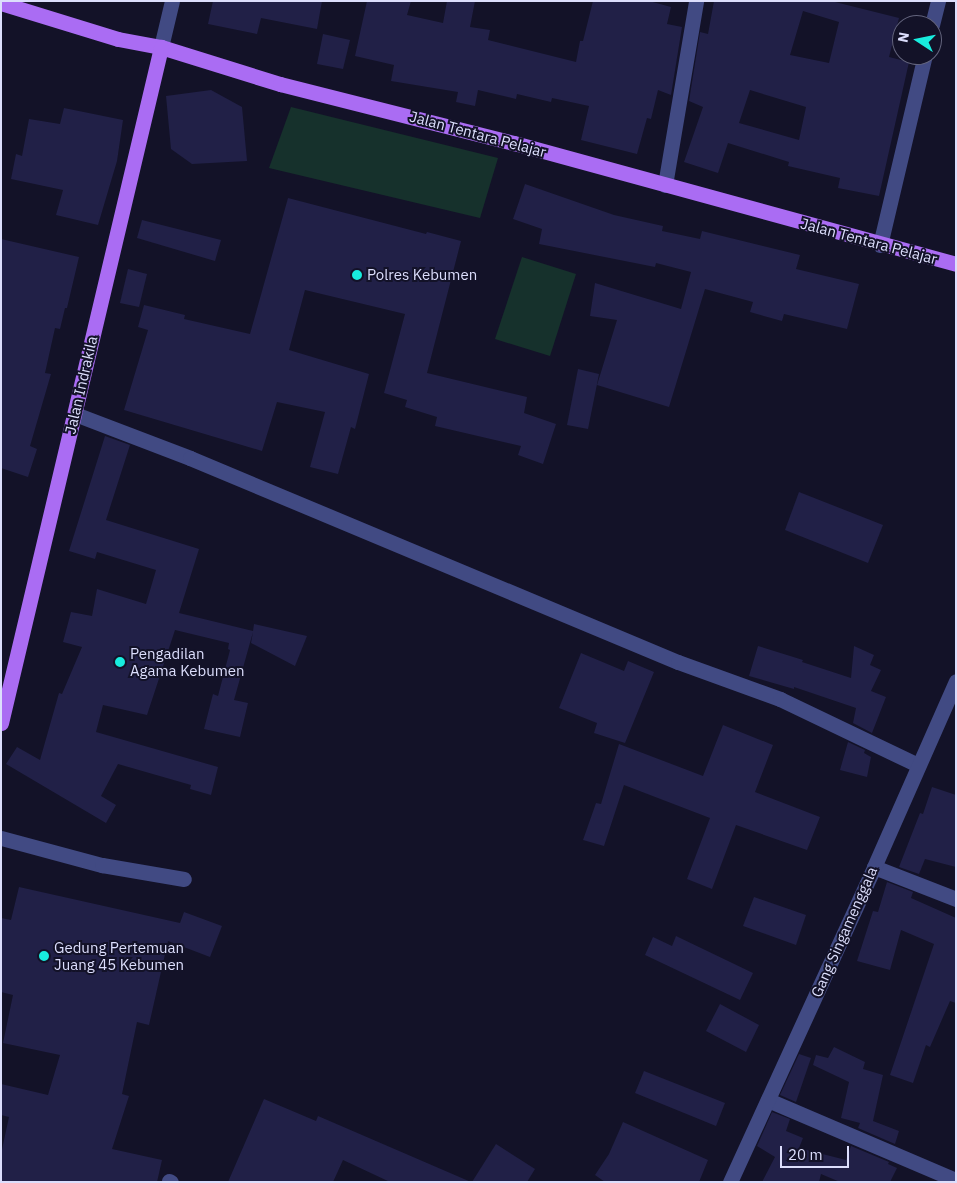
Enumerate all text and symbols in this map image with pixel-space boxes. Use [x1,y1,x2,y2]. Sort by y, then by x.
north arrow [892,15,942,65]
text: N [893,31,913,44]
street label: Jalan Tentara Pelajar [408,107,548,161]
street label: Jalan Tentara Pelajar [799,214,939,268]
place label: Polres Kebumen [367,266,477,284]
marker: Polres Kebumen [351,269,363,281]
street label: Jalan Indrakila [61,334,101,436]
place label: Pengadilan Agama Kebumen [130,644,245,679]
marker: Pengadilan Agama Kebumen [114,656,126,668]
street label: Gang Singamenggala [807,864,881,1000]
place label: Gedung Pertemuan Juang 45 Kebumen [54,938,184,973]
marker: Gedung Pertemuan Juang 45 Kebumen [38,950,50,962]
scale bar [782,1136,851,1168]
text: 20 m [788,1145,823,1164]

